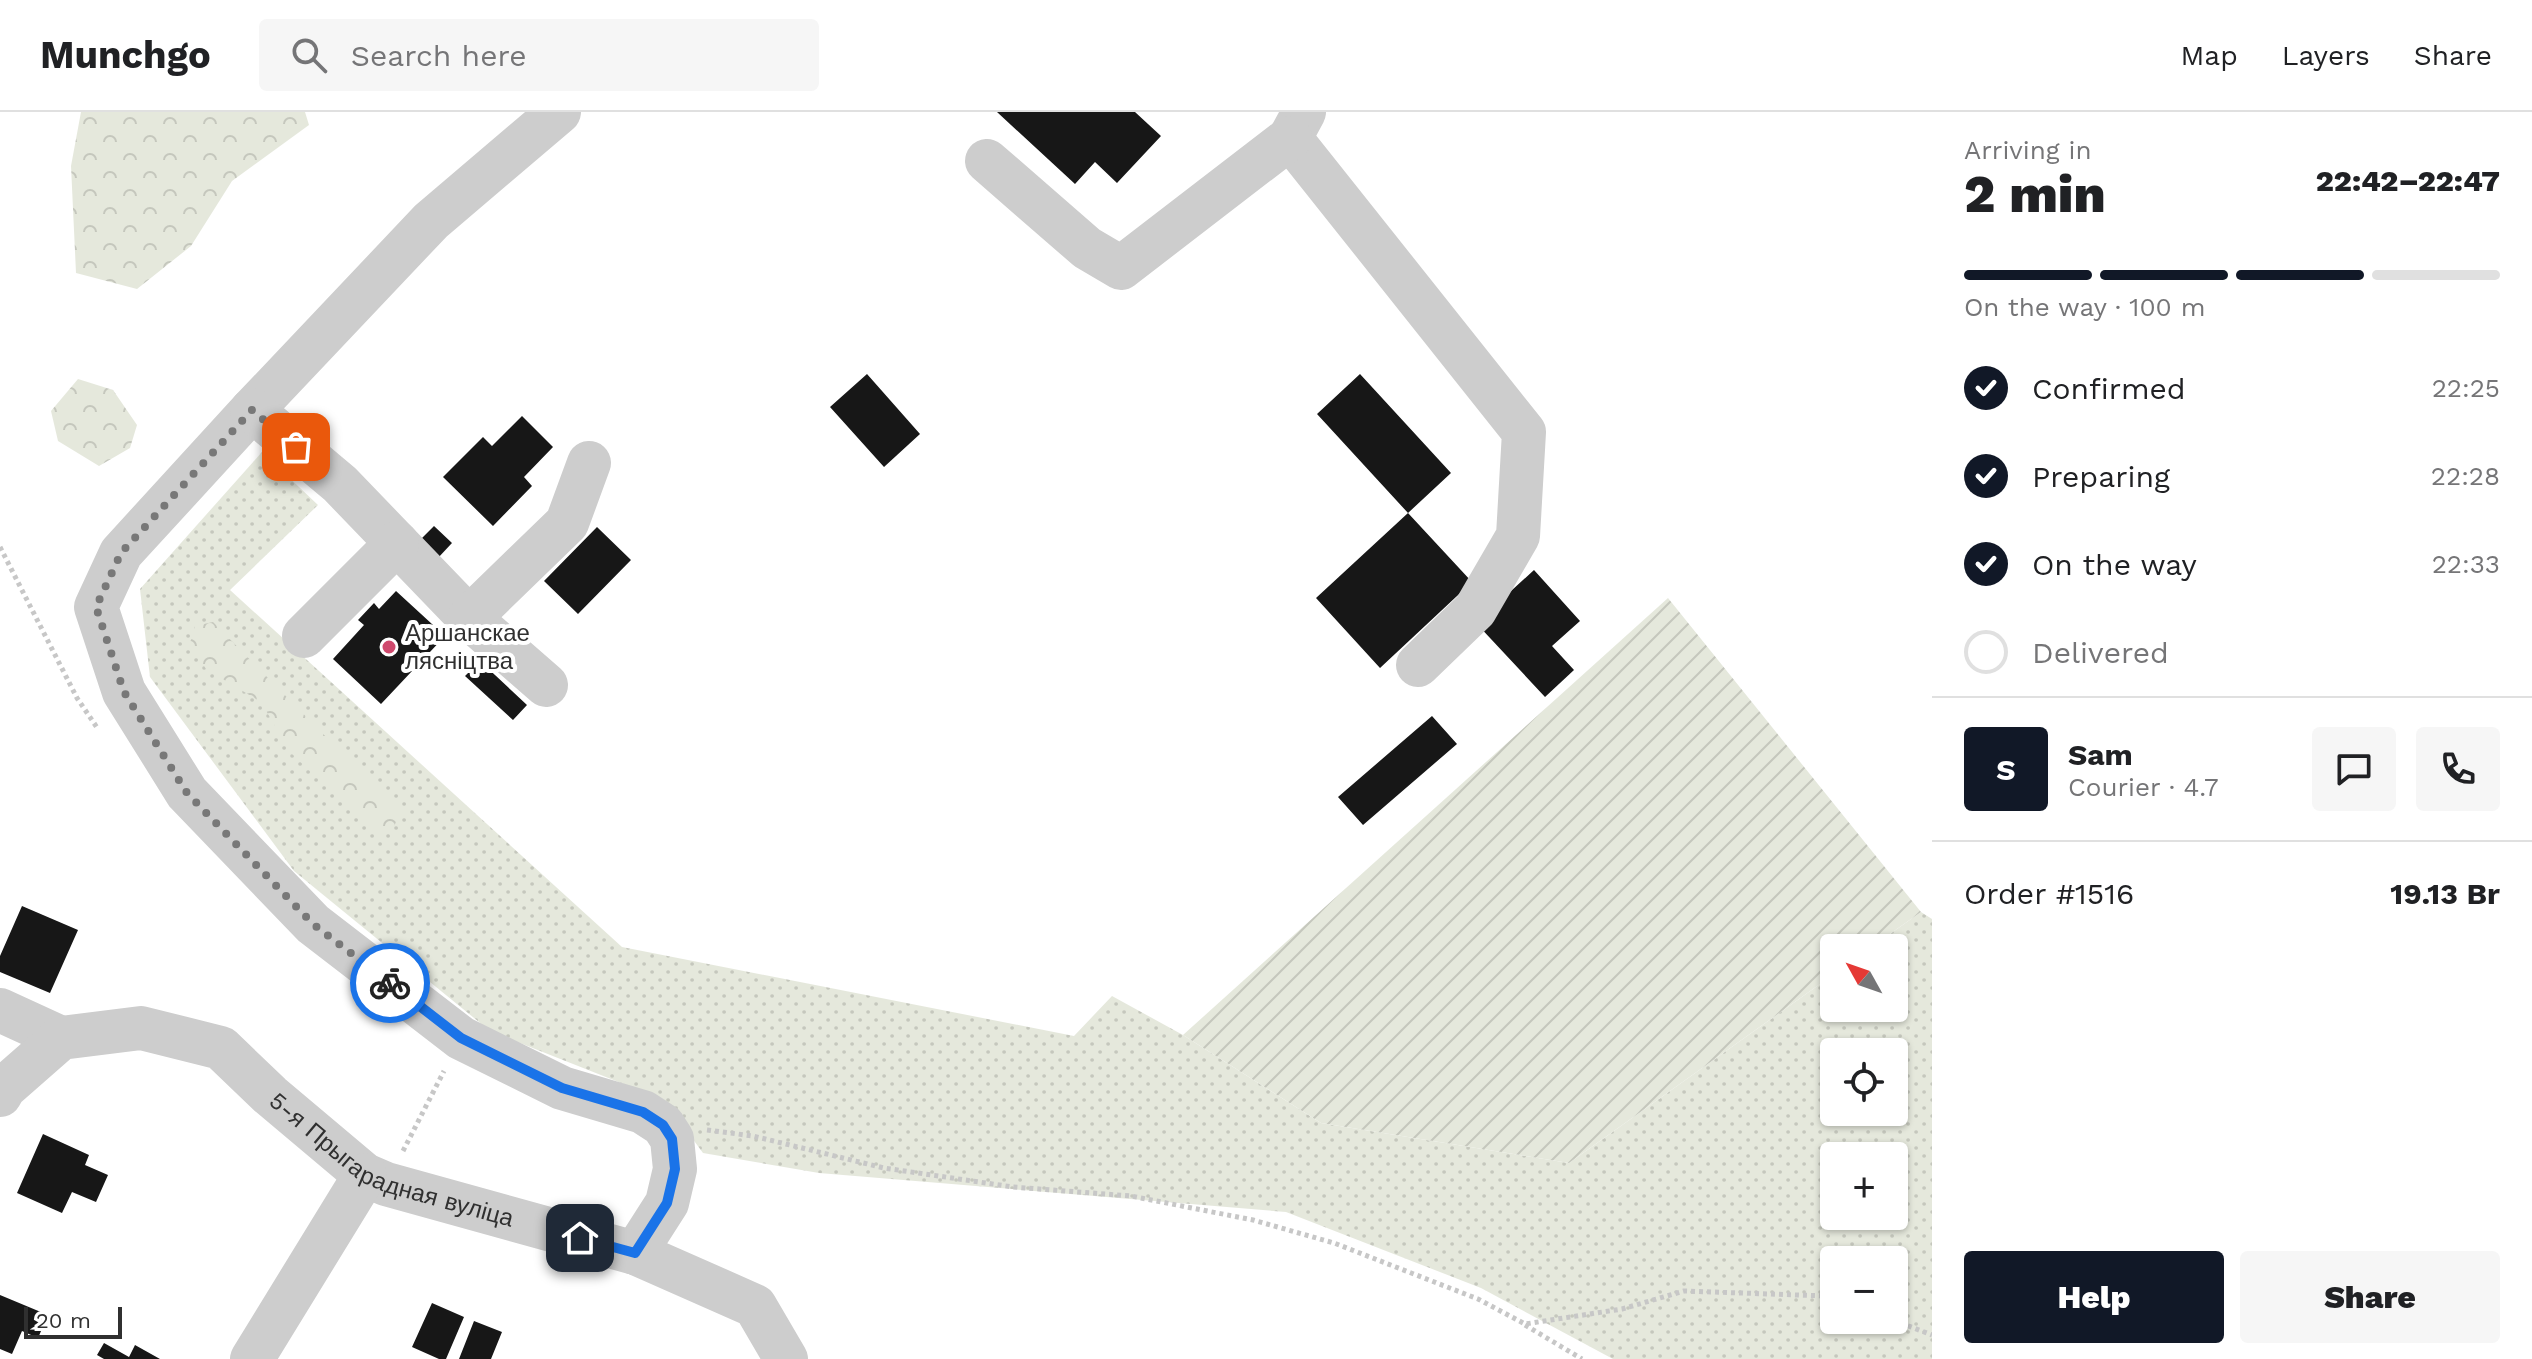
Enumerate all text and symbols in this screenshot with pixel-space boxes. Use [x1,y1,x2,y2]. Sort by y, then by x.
search box [259,19,819,91]
text: Munchgo [40,33,211,77]
icon: search [287,33,331,77]
text: Search here [351,38,527,73]
text: Map [2181,39,2238,72]
text: Layers [2282,39,2370,72]
text: Share [2414,39,2492,72]
text: Arriving in [1964,135,2092,165]
text: 22:42–22:47 [2316,163,2500,198]
text: 2 min [1964,164,2106,225]
text: On the way · 100 m [1964,292,2205,322]
icon: check [1964,366,2008,410]
text: Confirmed [2032,371,2186,406]
text: 22:25 [2432,373,2500,403]
pin [262,413,330,481]
icon: bag [274,425,318,469]
icon: check [1964,454,2008,498]
text: Preparing [2032,459,2170,494]
text: 22:28 [2431,461,2500,491]
icon: check [1964,542,2008,586]
text: On the way [2032,547,2197,582]
text: 22:33 [2432,549,2500,579]
place label: Аршанскае лясніцтва [405,619,530,675]
text: Delivered [2032,635,2169,670]
marker: Аршанскае лясніцтва [380,638,398,656]
button: chat [2312,727,2396,811]
button: phone [2416,727,2500,811]
text: Sam [2068,737,2133,772]
text: S [1996,752,2016,787]
text: Courier · 4.7 [2068,772,2218,802]
text: Order #1516 [1964,876,2134,911]
text: 19.13 Br [2390,876,2500,911]
north arrow [1820,934,1908,1022]
map controls [1820,934,1908,1334]
courier [350,943,430,1023]
icon: bike [368,961,412,1005]
button: locate [1820,1038,1908,1126]
street label: 5-я Прыгарадная вуліца [264,1086,517,1233]
button: + [1820,1142,1908,1230]
pin [546,1204,614,1272]
icon: home [558,1216,602,1260]
button: − [1820,1246,1908,1334]
button: Help [1964,1251,2224,1343]
button: Share [2240,1251,2500,1343]
scale bar [24,1303,122,1339]
text: 20 m [36,1308,91,1333]

